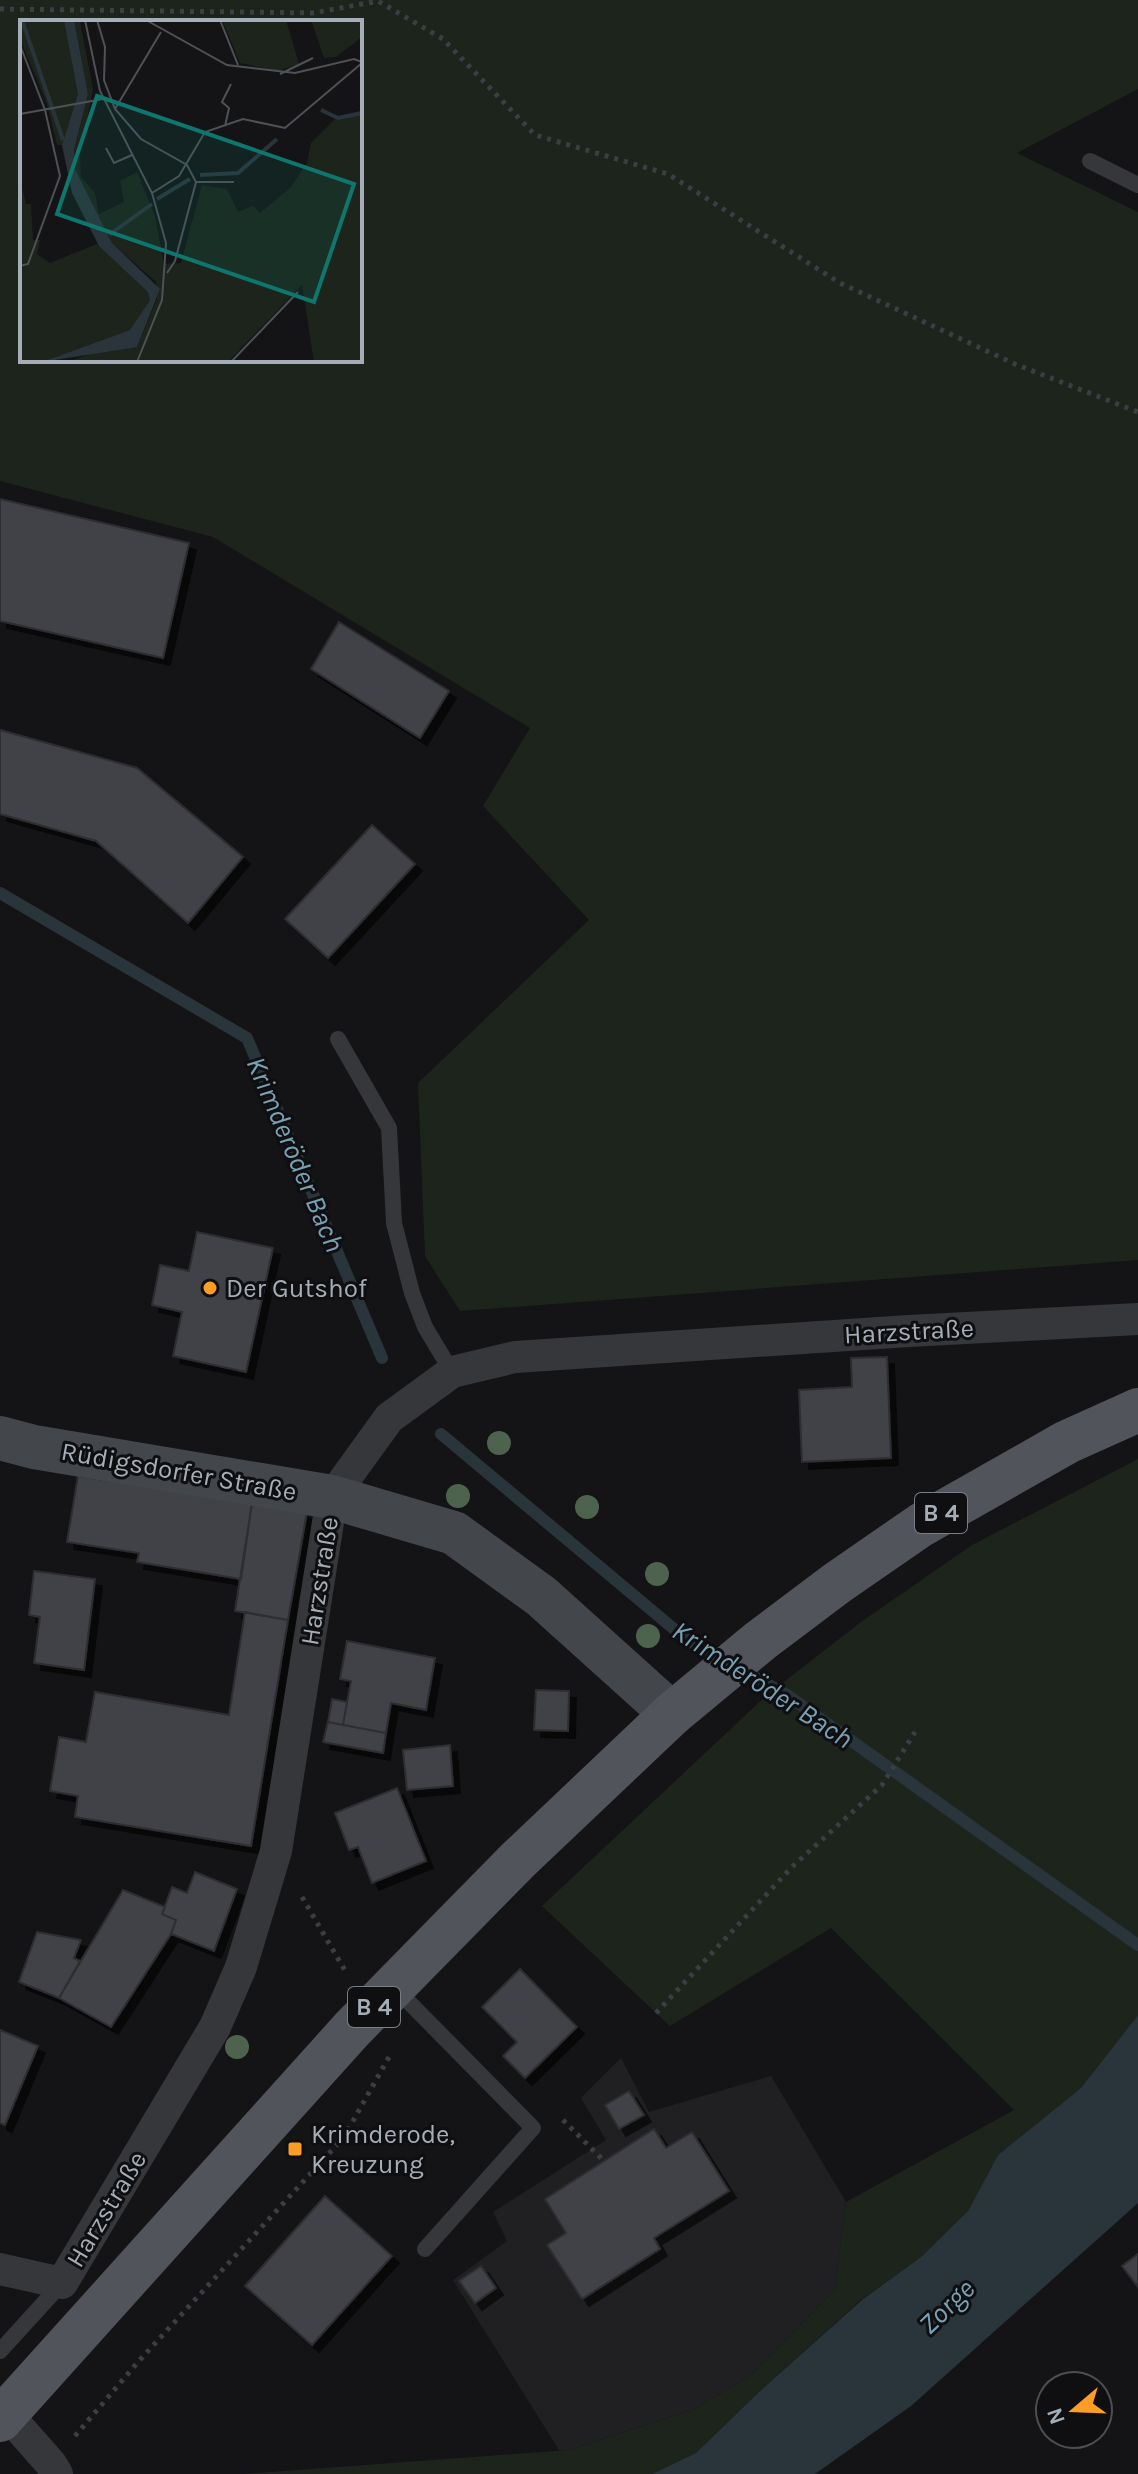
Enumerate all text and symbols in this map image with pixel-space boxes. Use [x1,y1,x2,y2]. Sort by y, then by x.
inset map [20,20,362,362]
water label: Krimderöder Bach [240,1052,352,1257]
place label: Der Gutshof [226,1273,368,1304]
marker: Der Gutshof [201,1279,219,1297]
street label: Harzstraße [843,1313,975,1350]
street label: Rüdigsdorfer Straße [59,1436,299,1507]
road number: B 4 [915,1493,967,1533]
street label: Harzstraße [294,1515,345,1648]
water label: Krimderöder Bach [666,1614,859,1755]
road number: B 4 [348,1987,400,2027]
place label: Krimderode, Kreuzung [311,2119,455,2180]
marker: Krimderode, Kreuzung [286,2140,304,2158]
street label: Harzstraße [60,2146,153,2273]
water label: Zorge [912,2272,981,2341]
north arrow [1034,2370,1114,2450]
text: N [1041,2404,1071,2428]

